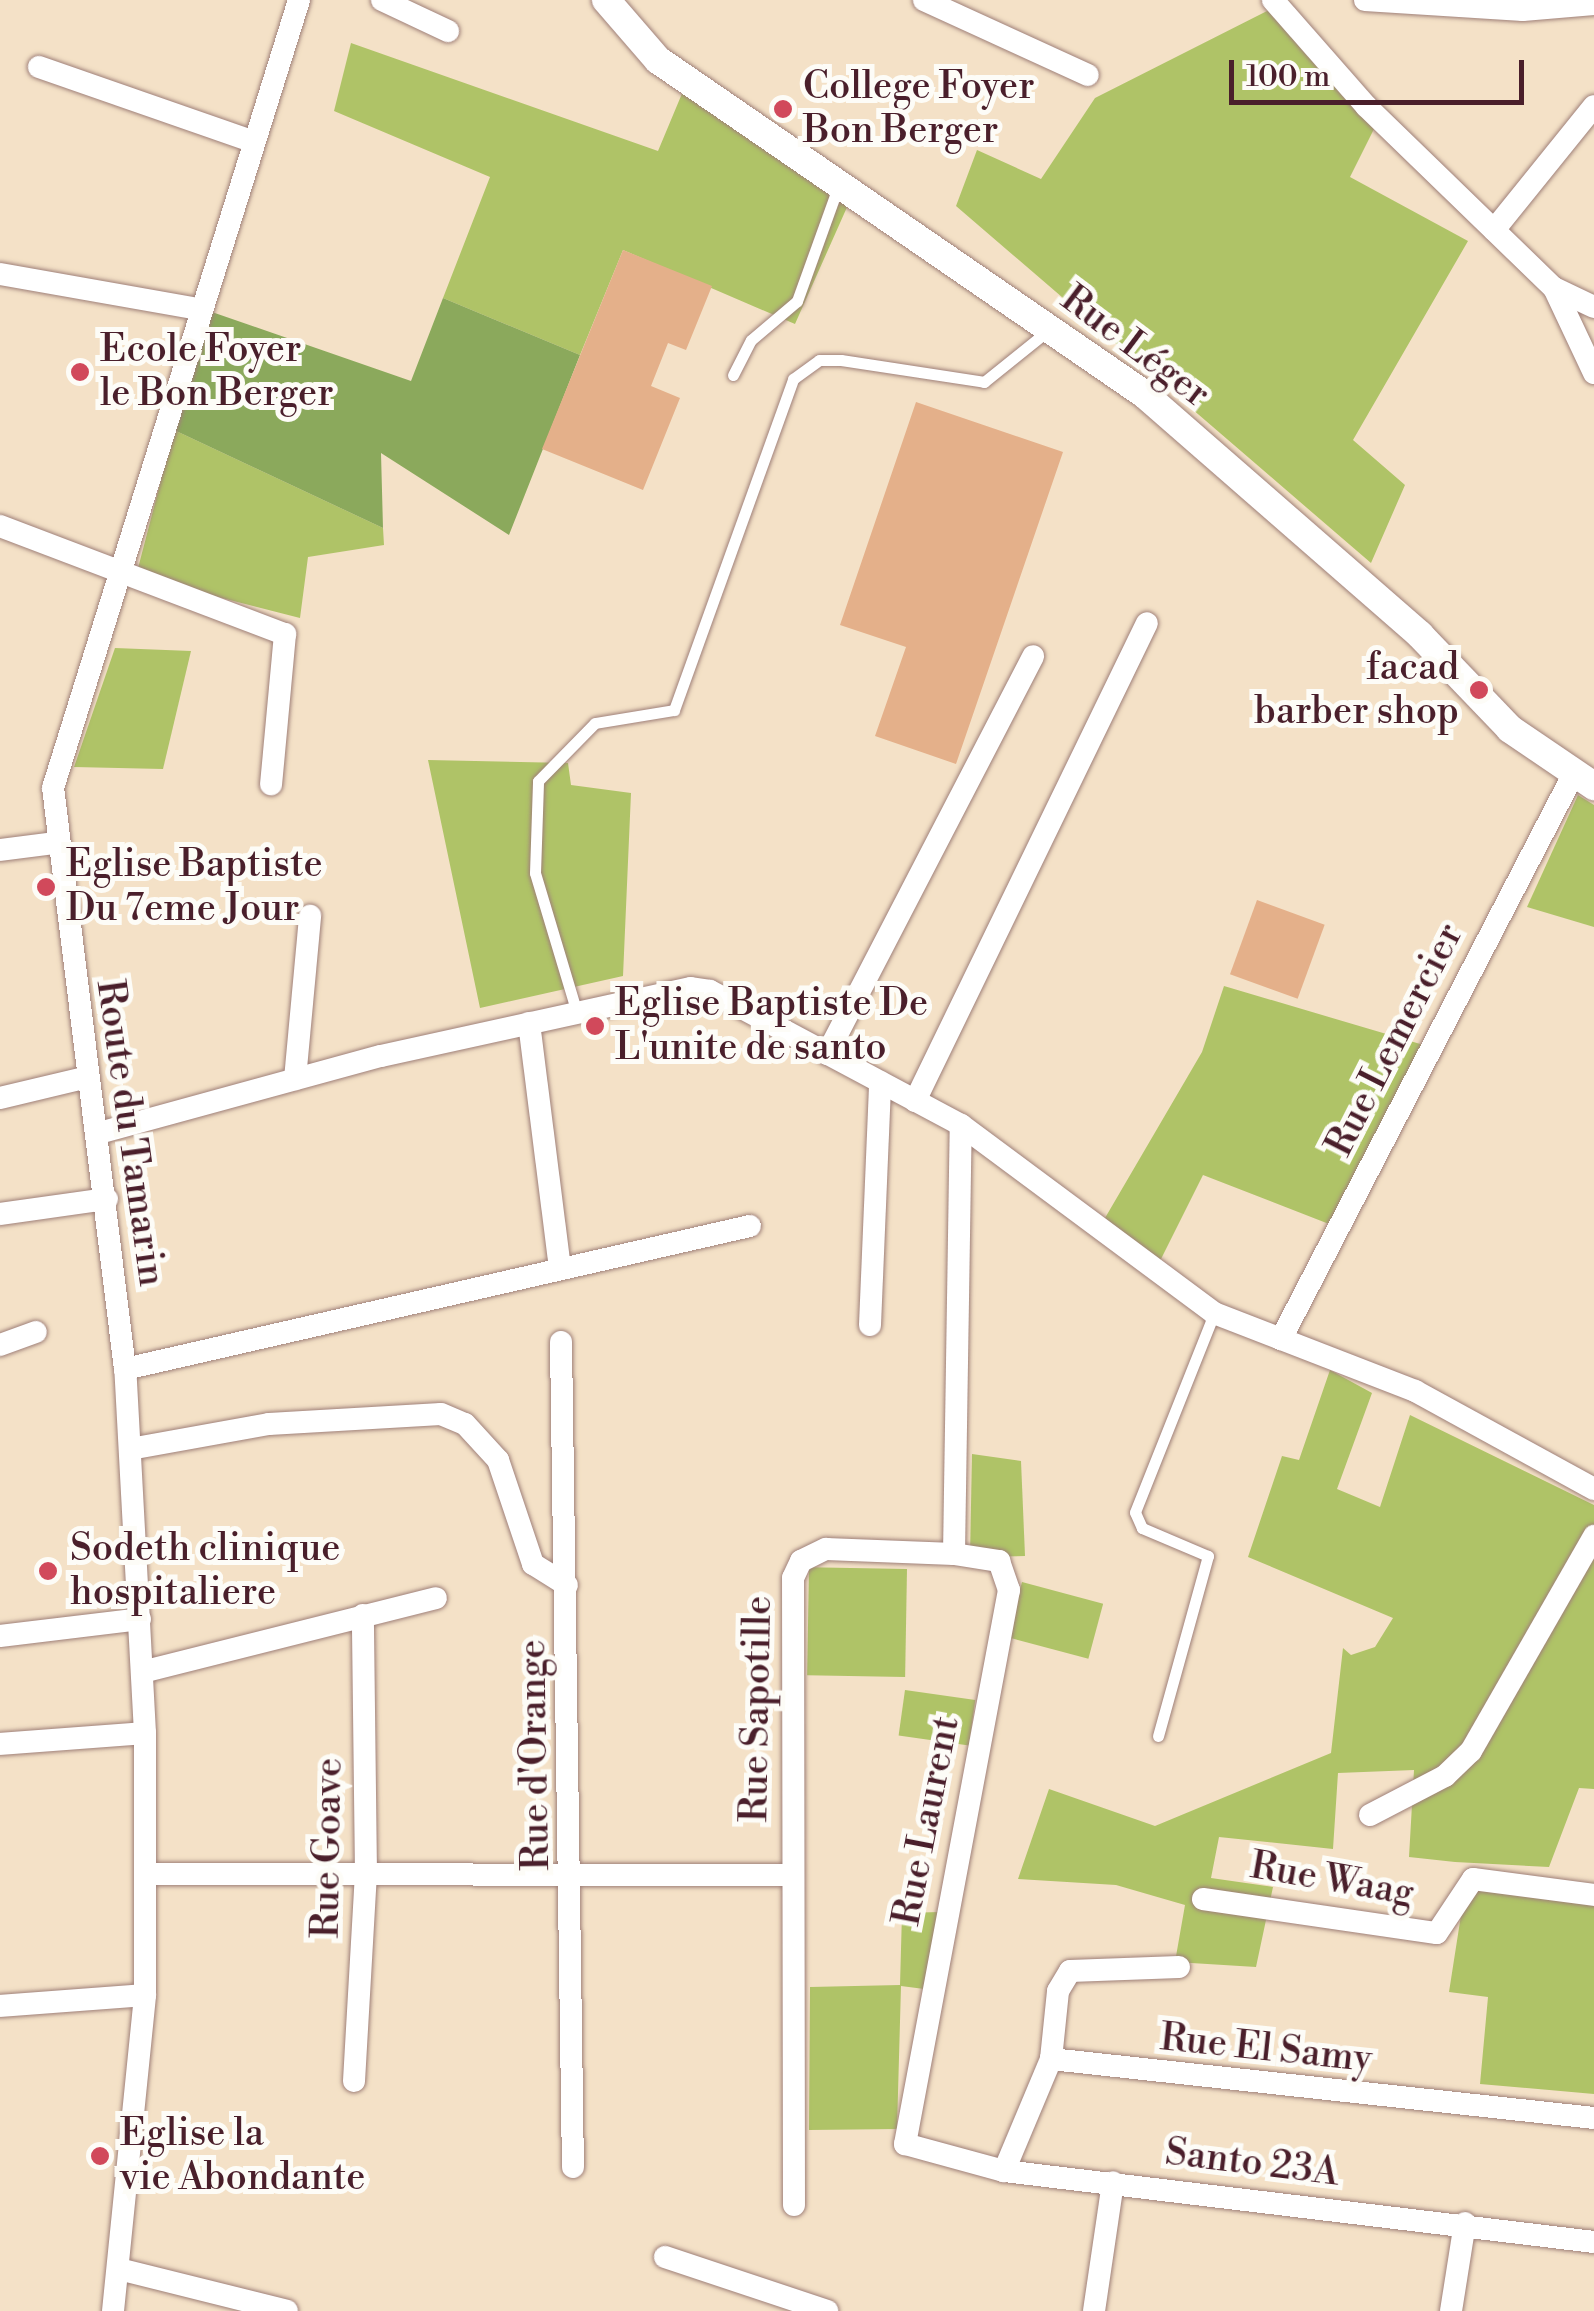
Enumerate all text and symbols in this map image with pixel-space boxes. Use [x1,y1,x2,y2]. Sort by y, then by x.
scale bar [1234,40,1529,102]
text: 100 m [1246,58,1330,96]
place label: College Foyer Bon Berger [803,64,1035,153]
marker: College Foyer Bon Berger [772,98,794,120]
street label: Rue Léger [1052,276,1218,418]
place label: Ecole Foyer le Bon Berger [100,327,334,416]
marker: Ecole Foyer le Bon Berger [69,361,91,383]
place label: facad barber shop [1254,645,1459,734]
marker: facad barber shop [1468,679,1490,701]
place label: Eglise Baptiste Du 7eme Jour [66,842,323,932]
marker: Eglise Baptiste Du 7eme Jour [35,876,57,898]
street label: Rue Lemercier [1317,916,1473,1164]
street label: Route du Tamarin [86,977,174,1289]
place label: Eglise Baptiste De L'unite de santo [615,981,928,1070]
marker: Eglise Baptiste De L'unite de santo [584,1015,606,1037]
place label: Sodeth clinique hospitaliere [70,1526,341,1616]
marker: Sodeth clinique hospitaliere [35,1558,61,1584]
street label: Rue Sapotille [732,1595,782,1823]
street label: Rue d'Orange [510,1639,560,1871]
street label: Rue Laurent [884,1712,970,1930]
street label: Rue Goave [304,1757,352,1939]
street label: Rue Waag [1247,1843,1417,1917]
street label: Rue El Samy [1158,2015,1374,2083]
place label: Eglise la vie Abondante [120,2111,365,2200]
street label: Santo 23A [1163,2130,1341,2196]
marker: Eglise la vie Abondante [89,2145,111,2167]

